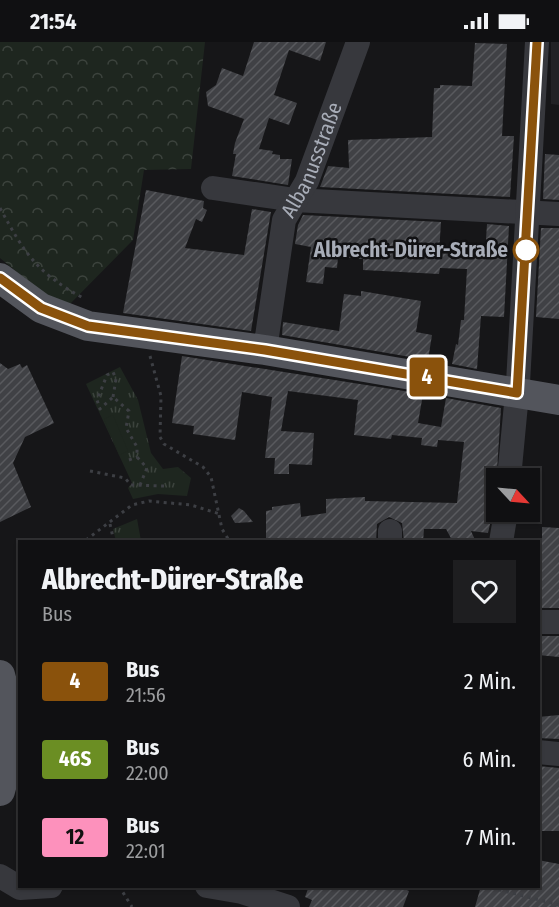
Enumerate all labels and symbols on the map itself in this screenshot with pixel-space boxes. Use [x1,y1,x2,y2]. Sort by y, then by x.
street label: Albanusstraße [275,99,348,222]
place label: Albrecht-Dürer-Straße [313,237,508,263]
marker: Albrecht-Dürer-Straße [513,237,539,263]
line badge: 4 [408,358,446,396]
north arrow [486,468,540,522]

